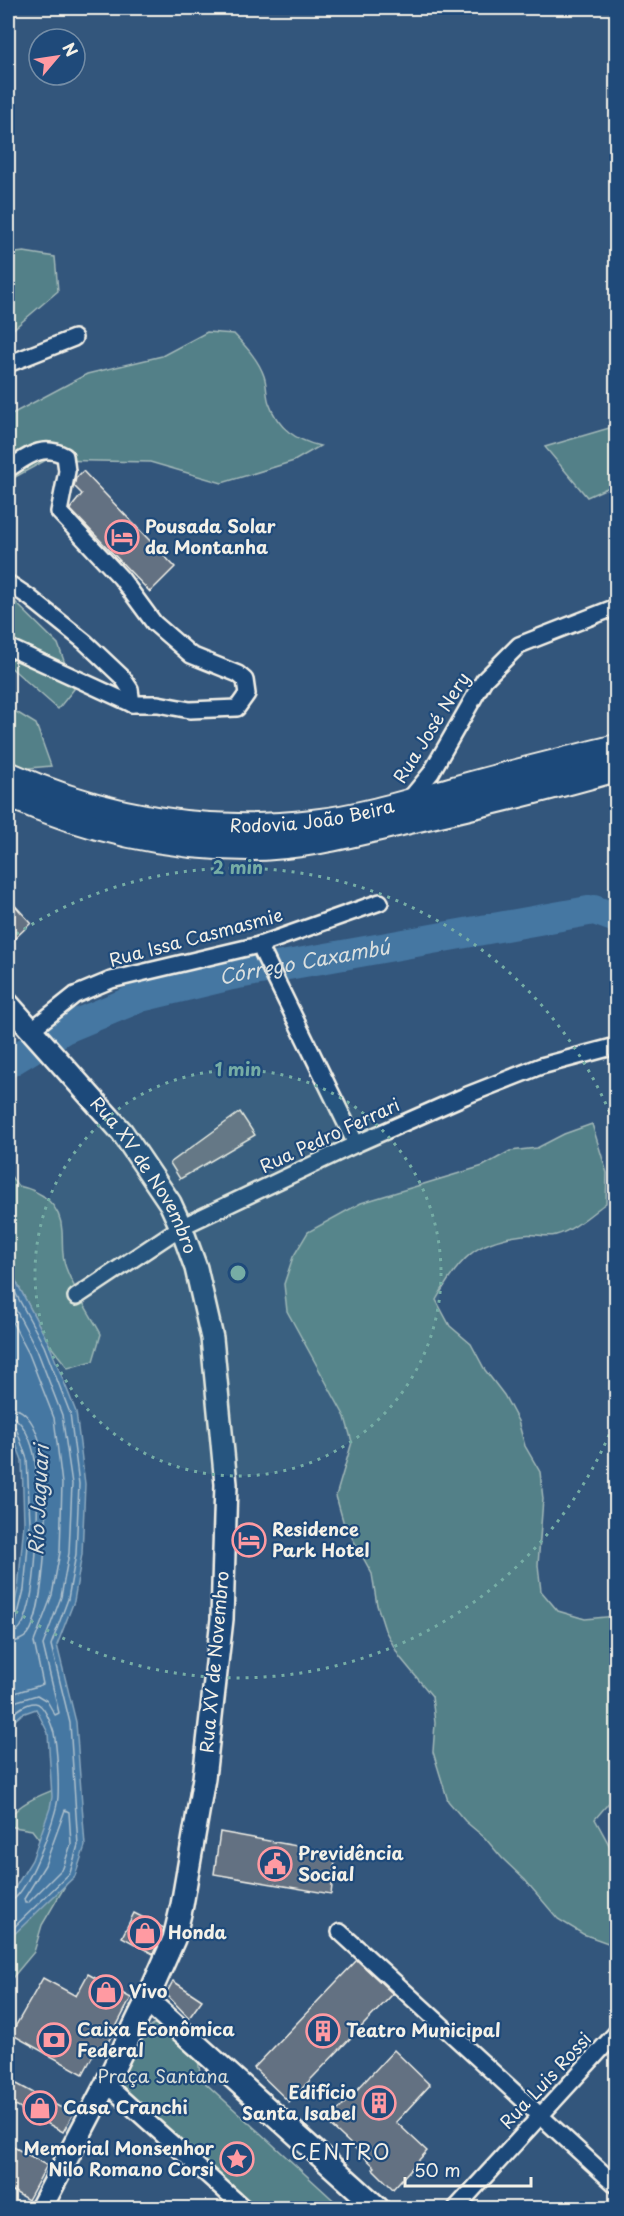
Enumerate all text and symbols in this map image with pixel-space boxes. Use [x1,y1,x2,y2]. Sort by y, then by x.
north arrow [27,27,87,87]
text: N [57,38,85,61]
place label: Pousada Solar da Montanha [145,512,276,560]
hotel icon: Pousada Solar da Montanha [104,519,140,555]
street label: Rua José Nery [386,666,476,788]
street label: Rodovia João Beira [229,791,397,838]
text: 2 min [213,853,263,880]
street label: Rua Issa Casmasmie [106,900,286,973]
water label: Córrego Caxambú [216,931,393,992]
text: 1 min [215,1055,261,1082]
street label: Rua XV de Novembro [85,1090,205,1257]
street label: Rua Pedro Ferrari [255,1090,404,1179]
centre of rings [228,1263,248,1283]
water label: Rio Jaguari [20,1441,56,1556]
place label: Residence Park Hotel [272,1515,369,1563]
hotel icon: Residence Park Hotel [231,1522,267,1558]
street label: Rua XV de Novembro [192,1570,235,1754]
place label: Previdência Social [298,1839,404,1887]
public building icon: Previdência Social [257,1846,293,1882]
shop icon: Honda [127,1915,163,1951]
place label: Honda [168,1918,228,1945]
shop icon: Vivo [88,1974,124,2010]
place label: Vivo [129,1977,168,2004]
building icon: Teatro Municipal [305,2013,341,2049]
place label: Caixa Econômica Federal [77,2015,235,2063]
place label: Teatro Municipal [346,2016,501,2043]
bank icon: Caixa Econômica Federal [36,2022,72,2058]
street label: Rua Luis Rossi [493,2026,597,2134]
park label: Praça Santana [97,2062,229,2089]
place label: Edifício Santa Isabel [242,2078,356,2126]
building icon: Edifício Santa Isabel [361,2085,397,2121]
shop icon: Casa Cranchi [22,2090,58,2126]
place label: Casa Cranchi [63,2093,188,2120]
place label: Memorial Monsenhor Nilo Romano Corsi [23,2134,215,2182]
district label: CENTRO [291,2135,391,2167]
place icon: Memorial Monsenhor Nilo Romano Corsi [219,2141,255,2177]
scale bar [405,2150,531,2188]
text: 50 m [414,2156,461,2183]

